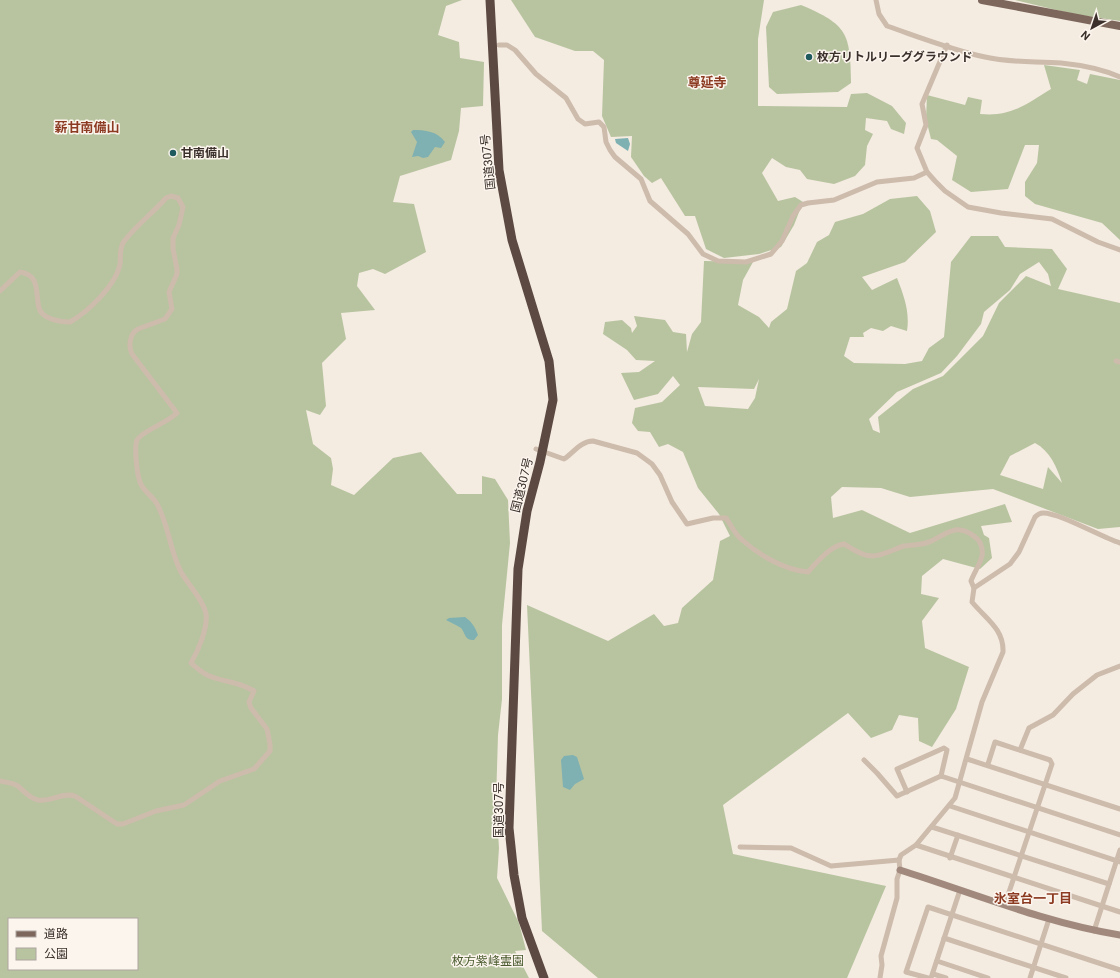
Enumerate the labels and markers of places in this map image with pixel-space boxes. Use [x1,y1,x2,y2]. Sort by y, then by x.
place label: 枚方リトルリーググラウンド [817,50,973,64]
marker: 枚方リトルリーググラウンド [804,52,814,62]
place label: 甘南備山 [181,146,229,160]
marker: 甘南備山 [168,148,178,158]

